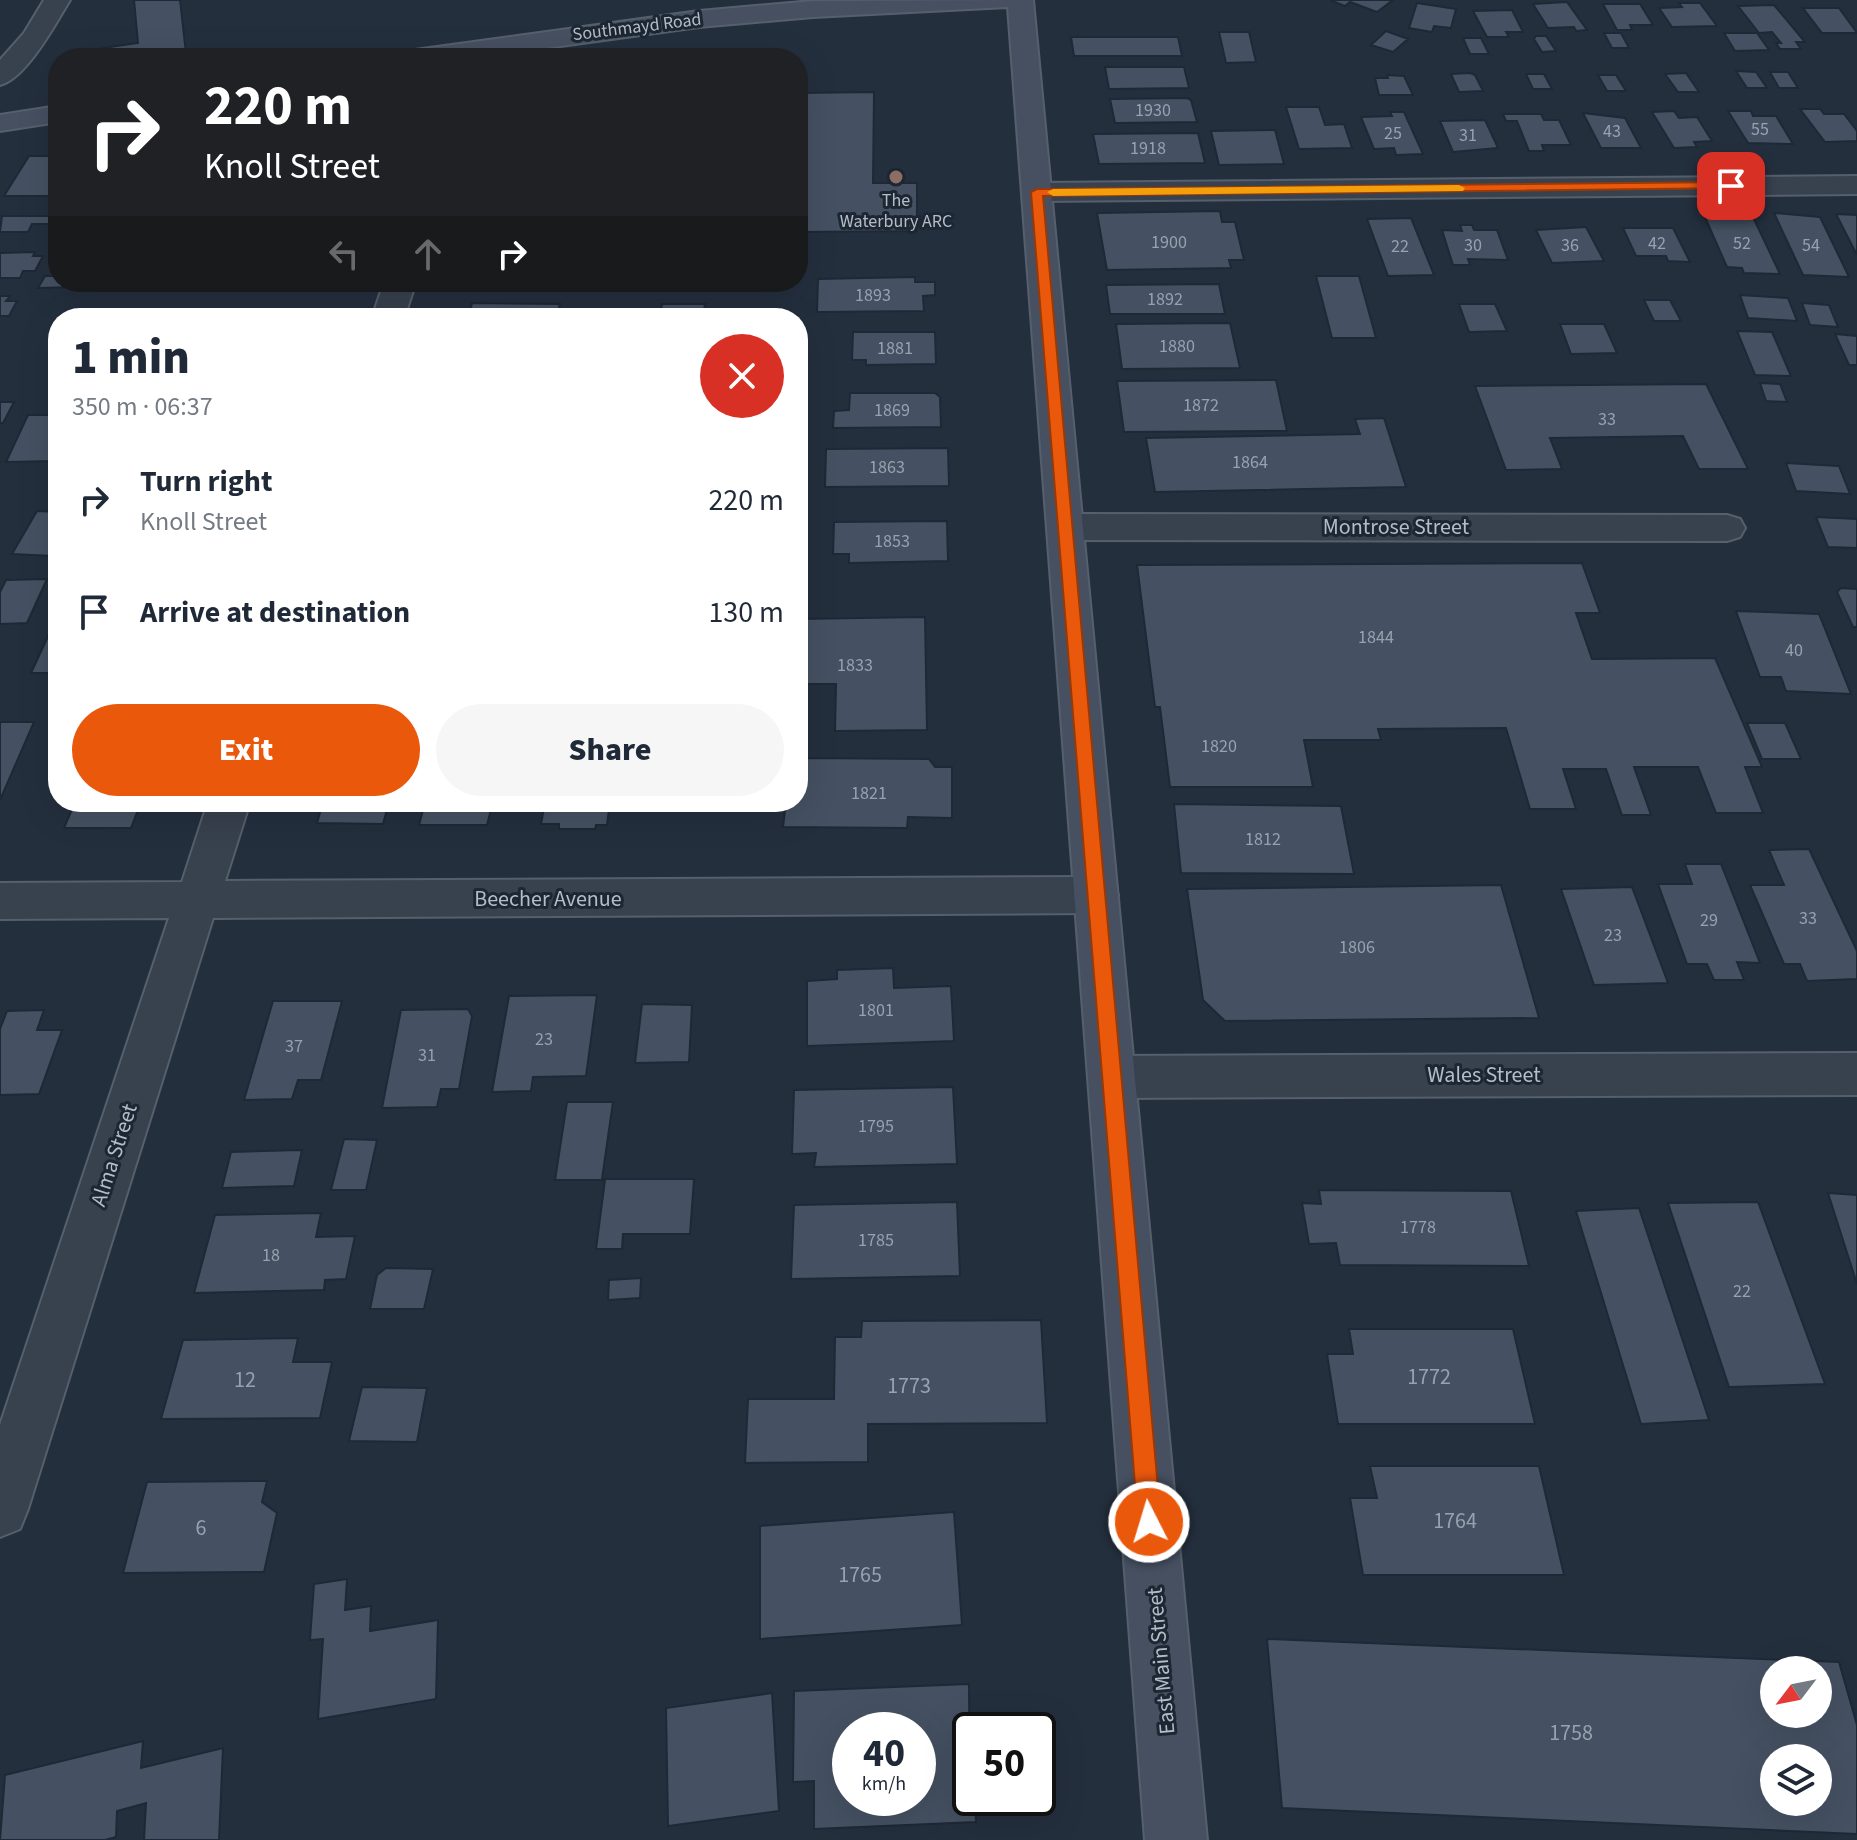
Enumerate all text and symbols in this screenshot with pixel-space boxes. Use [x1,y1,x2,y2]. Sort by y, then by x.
street label: Southmayd Road [571,7,703,47]
text: 220 m [204,67,352,146]
icon: right [72,80,176,184]
house number: 1930 [1135,98,1171,123]
house number: 55 [1751,117,1769,142]
house number: 43 [1603,119,1621,144]
house number: 25 [1384,121,1402,146]
house number: 31 [1459,123,1477,148]
house number: 1918 [1130,136,1166,161]
text: Knoll Street [204,141,380,192]
pin [1697,152,1765,220]
icon: arrive [1709,164,1753,208]
marker: The Waterbury ARC [887,168,905,186]
place label: The Waterbury ARC [840,188,952,234]
house number: 1900 [1151,230,1187,255]
house number: 42 [1648,231,1666,256]
house number: 52 [1733,231,1751,256]
icon: left [322,232,366,276]
icon: ahead [406,232,450,276]
icon: right [490,232,534,276]
house number: 30 [1464,233,1482,258]
house number: 36 [1561,233,1579,258]
house number: 54 [1802,233,1820,258]
house number: 22 [1391,234,1409,259]
house number: 1893 [855,283,891,308]
house number: 1892 [1147,287,1183,312]
text: 1 min [72,324,190,392]
button: close [700,334,784,418]
house number: 1880 [1159,334,1195,359]
house number: 1881 [877,336,913,361]
text: 350 m · 06:37 [72,388,213,425]
house number: 1872 [1183,393,1219,418]
house number: 1869 [874,398,910,423]
house number: 33 [1598,407,1616,432]
house number: 1864 [1232,450,1268,475]
house number: 1863 [869,455,905,480]
text: Turn right [140,460,272,503]
icon: right [72,478,116,522]
text: 220 m [708,479,784,522]
text: Knoll Street [140,503,267,540]
street label: Montrose Street [1323,511,1470,543]
house number: 1853 [874,529,910,554]
icon: arrive [72,590,116,634]
text: Arrive at destination [140,591,410,634]
text: 130 m [708,591,784,634]
house number: 1844 [1358,625,1394,650]
house number: 40 [1785,638,1803,663]
house number: 1833 [837,653,873,678]
button: Exit [72,704,420,796]
button: Share [436,704,784,796]
house number: 1820 [1201,734,1237,759]
house number: 1821 [851,781,887,806]
house number: 1812 [1245,827,1281,852]
street label: Beecher Avenue [474,883,622,915]
house number: 33 [1799,906,1817,931]
house number: 29 [1700,908,1718,933]
house number: 23 [1604,923,1622,948]
house number: 1806 [1339,935,1375,960]
house number: 1801 [858,998,894,1023]
house number: 23 [535,1027,553,1052]
house number: 37 [285,1034,303,1059]
house number: 31 [418,1043,436,1068]
street label: Wales Street [1427,1059,1541,1091]
street label: Alma Street [82,1099,146,1211]
house number: 1795 [858,1114,894,1139]
house number: 1778 [1400,1215,1436,1240]
house number: 1785 [858,1228,894,1253]
house number: 18 [262,1243,280,1268]
house number: 22 [1733,1279,1751,1304]
house number: 1772 [1407,1361,1451,1393]
house number: 12 [234,1364,256,1396]
house number: 1773 [887,1370,931,1402]
position arrow [1107,1480,1191,1564]
house number: 1764 [1433,1505,1477,1537]
house number: 6 [196,1512,207,1544]
house number: 1765 [838,1559,882,1591]
street label: East Main Street [1139,1586,1183,1736]
north arrow [1760,1656,1832,1728]
map controls [1760,1656,1832,1816]
speed limit sign: 50 [952,1712,1056,1816]
house number: 1758 [1549,1717,1593,1749]
text: 40 [863,1725,905,1782]
button: layers [1760,1744,1832,1816]
text: km/h [862,1770,906,1798]

